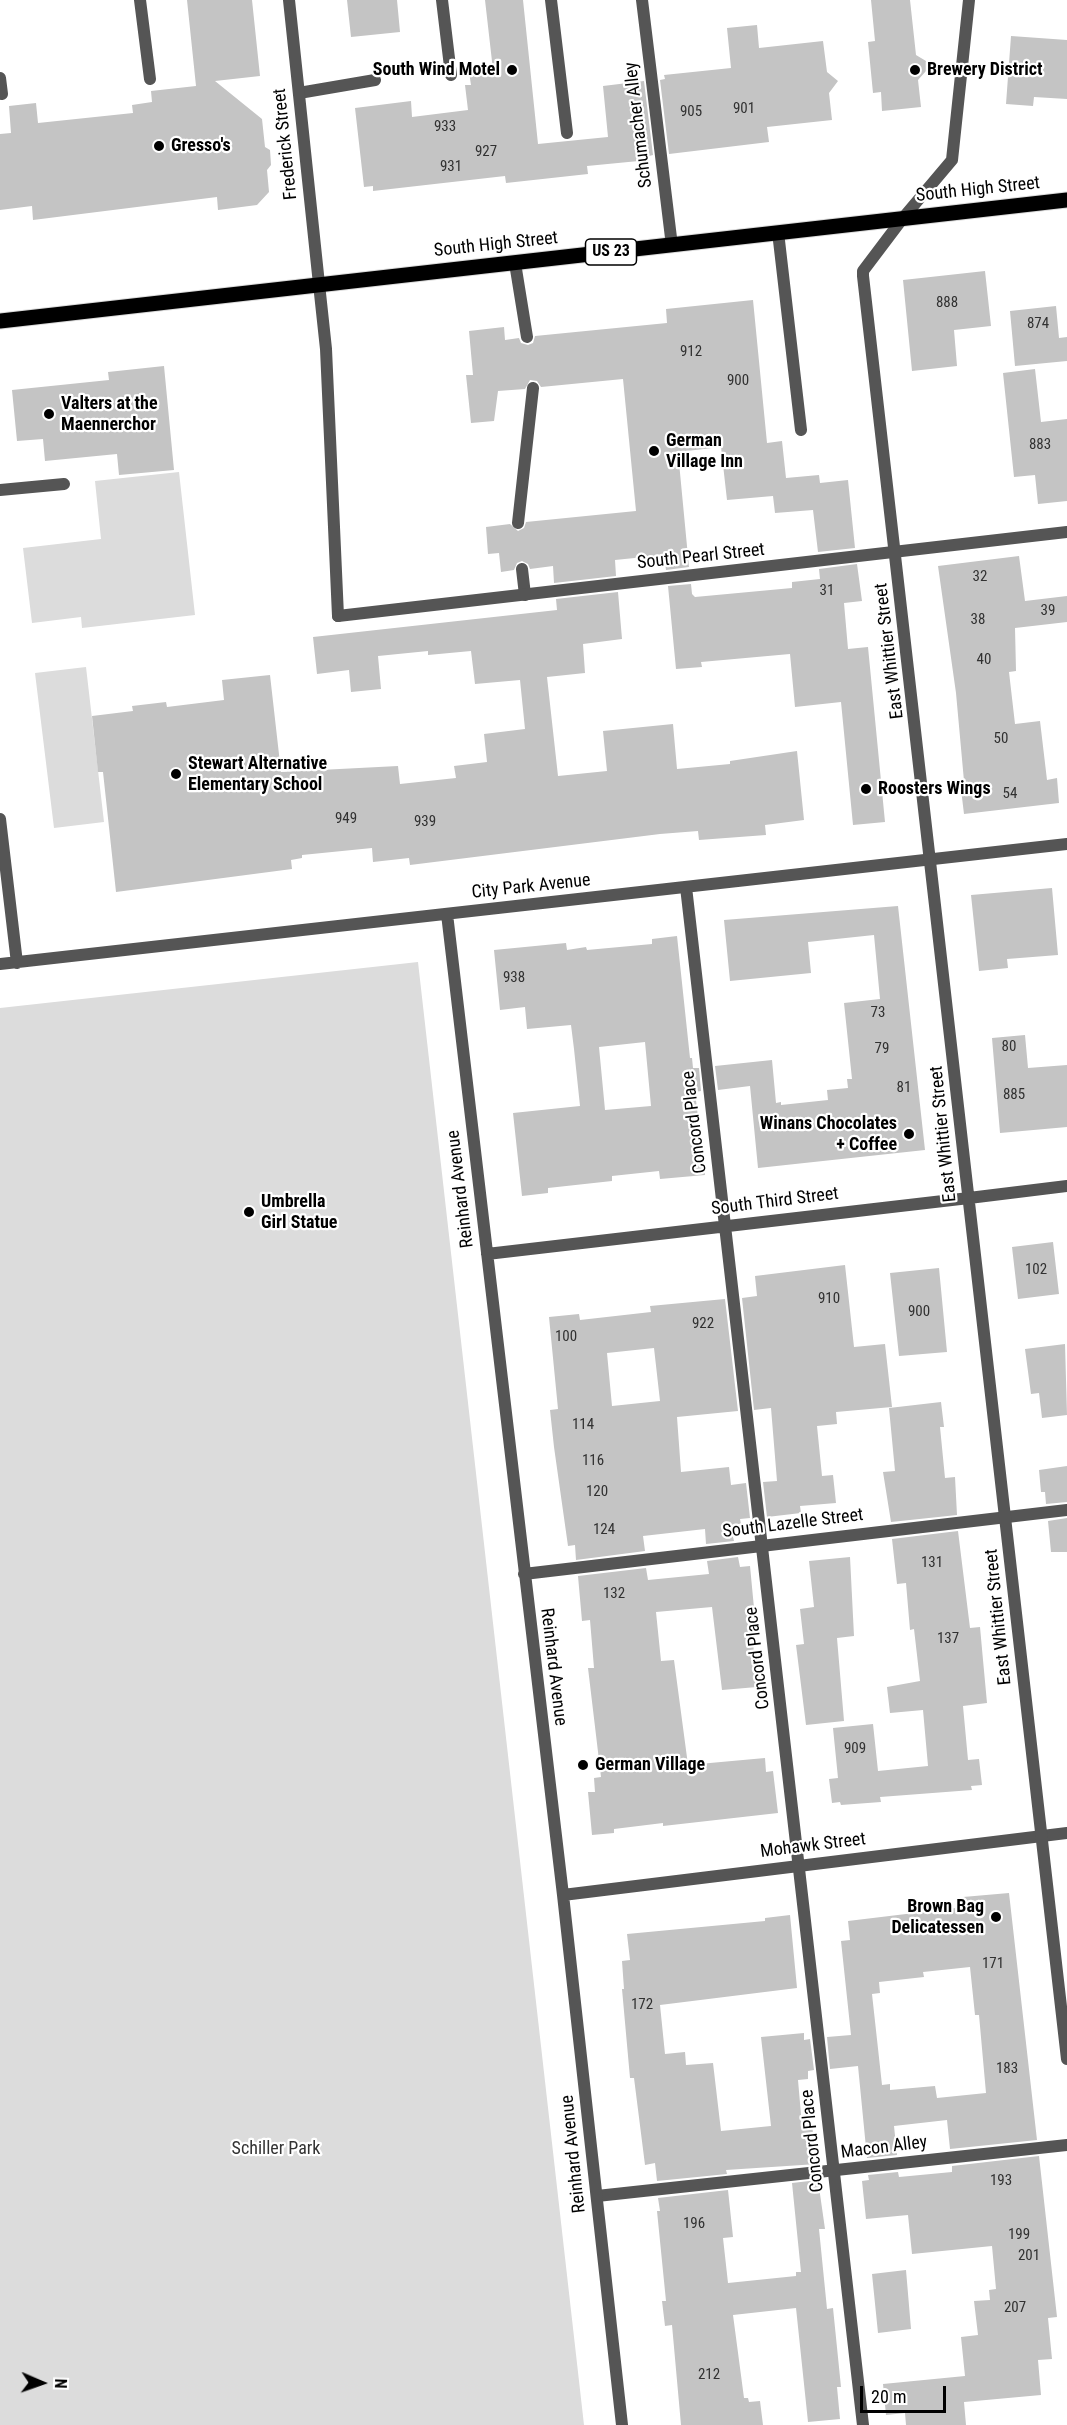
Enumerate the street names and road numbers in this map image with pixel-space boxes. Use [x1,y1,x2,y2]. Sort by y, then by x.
street label: Schumacher Alley [621,61,657,189]
street label: Frederick Street [269,87,303,201]
street label: South High Street [915,173,1041,207]
street label: South High Street [433,228,559,262]
road number: US 23 [586,239,636,265]
street label: South Pearl Street [636,540,766,574]
street label: East Whittier Street [871,582,909,720]
street label: City Park Avenue [471,870,591,904]
street label: East Whittier Street [926,1065,962,1203]
street label: Concord Place [678,1069,712,1175]
street label: Reinhard Avenue [443,1129,479,1249]
street label: South Third Street [710,1183,840,1221]
street label: South Lazelle Street [721,1505,865,1543]
street label: East Whittier Street [981,1548,1017,1686]
street label: Concord Place [741,1605,775,1711]
street label: Reinhard Avenue [535,1607,571,1727]
street label: Mohawk Street [759,1829,867,1863]
street label: Concord Place [797,2089,829,2193]
street label: Reinhard Avenue [557,2094,591,2214]
street label: Macon Alley [840,2132,928,2164]

